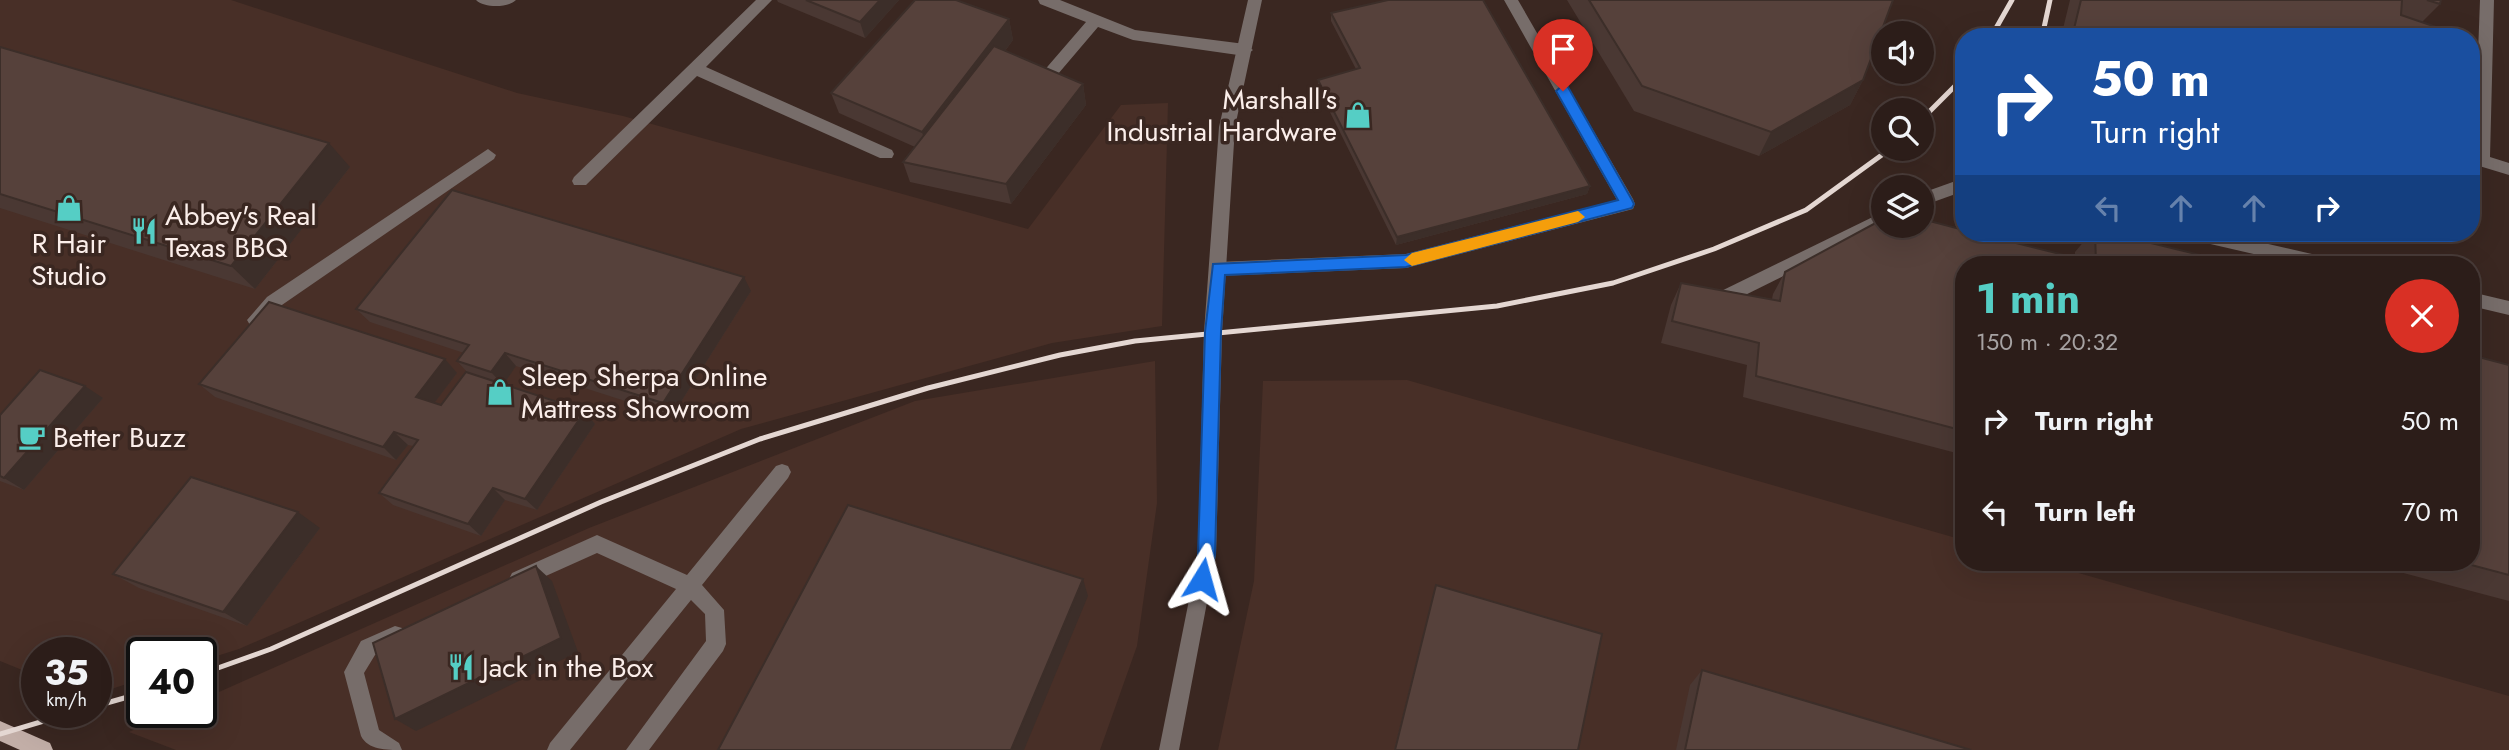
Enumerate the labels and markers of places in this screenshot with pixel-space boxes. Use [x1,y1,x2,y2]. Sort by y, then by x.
pin [1533,19,1593,91]
place label: Marshall's Industrial Hardware [1106,79,1337,152]
shop icon: Marshall's Industrial Hardware [1343,100,1373,130]
shop icon: R Hair Studio [54,193,84,223]
place label: Abbey's Real Texas BBQ [165,195,317,268]
restaurant icon: Abbey's Real Texas BBQ [129,216,159,246]
place label: R Hair Studio [31,223,107,296]
place label: Sleep Sherpa Online Mattress Showroom [521,356,768,429]
shop icon: Sleep Sherpa Online Mattress Showroom [485,377,515,407]
place label: Better Buzz [53,417,186,458]
cafe icon: Better Buzz [17,422,47,452]
place label: Jack in the Box [478,647,653,688]
restaurant icon: Jack in the Box [446,652,476,682]

